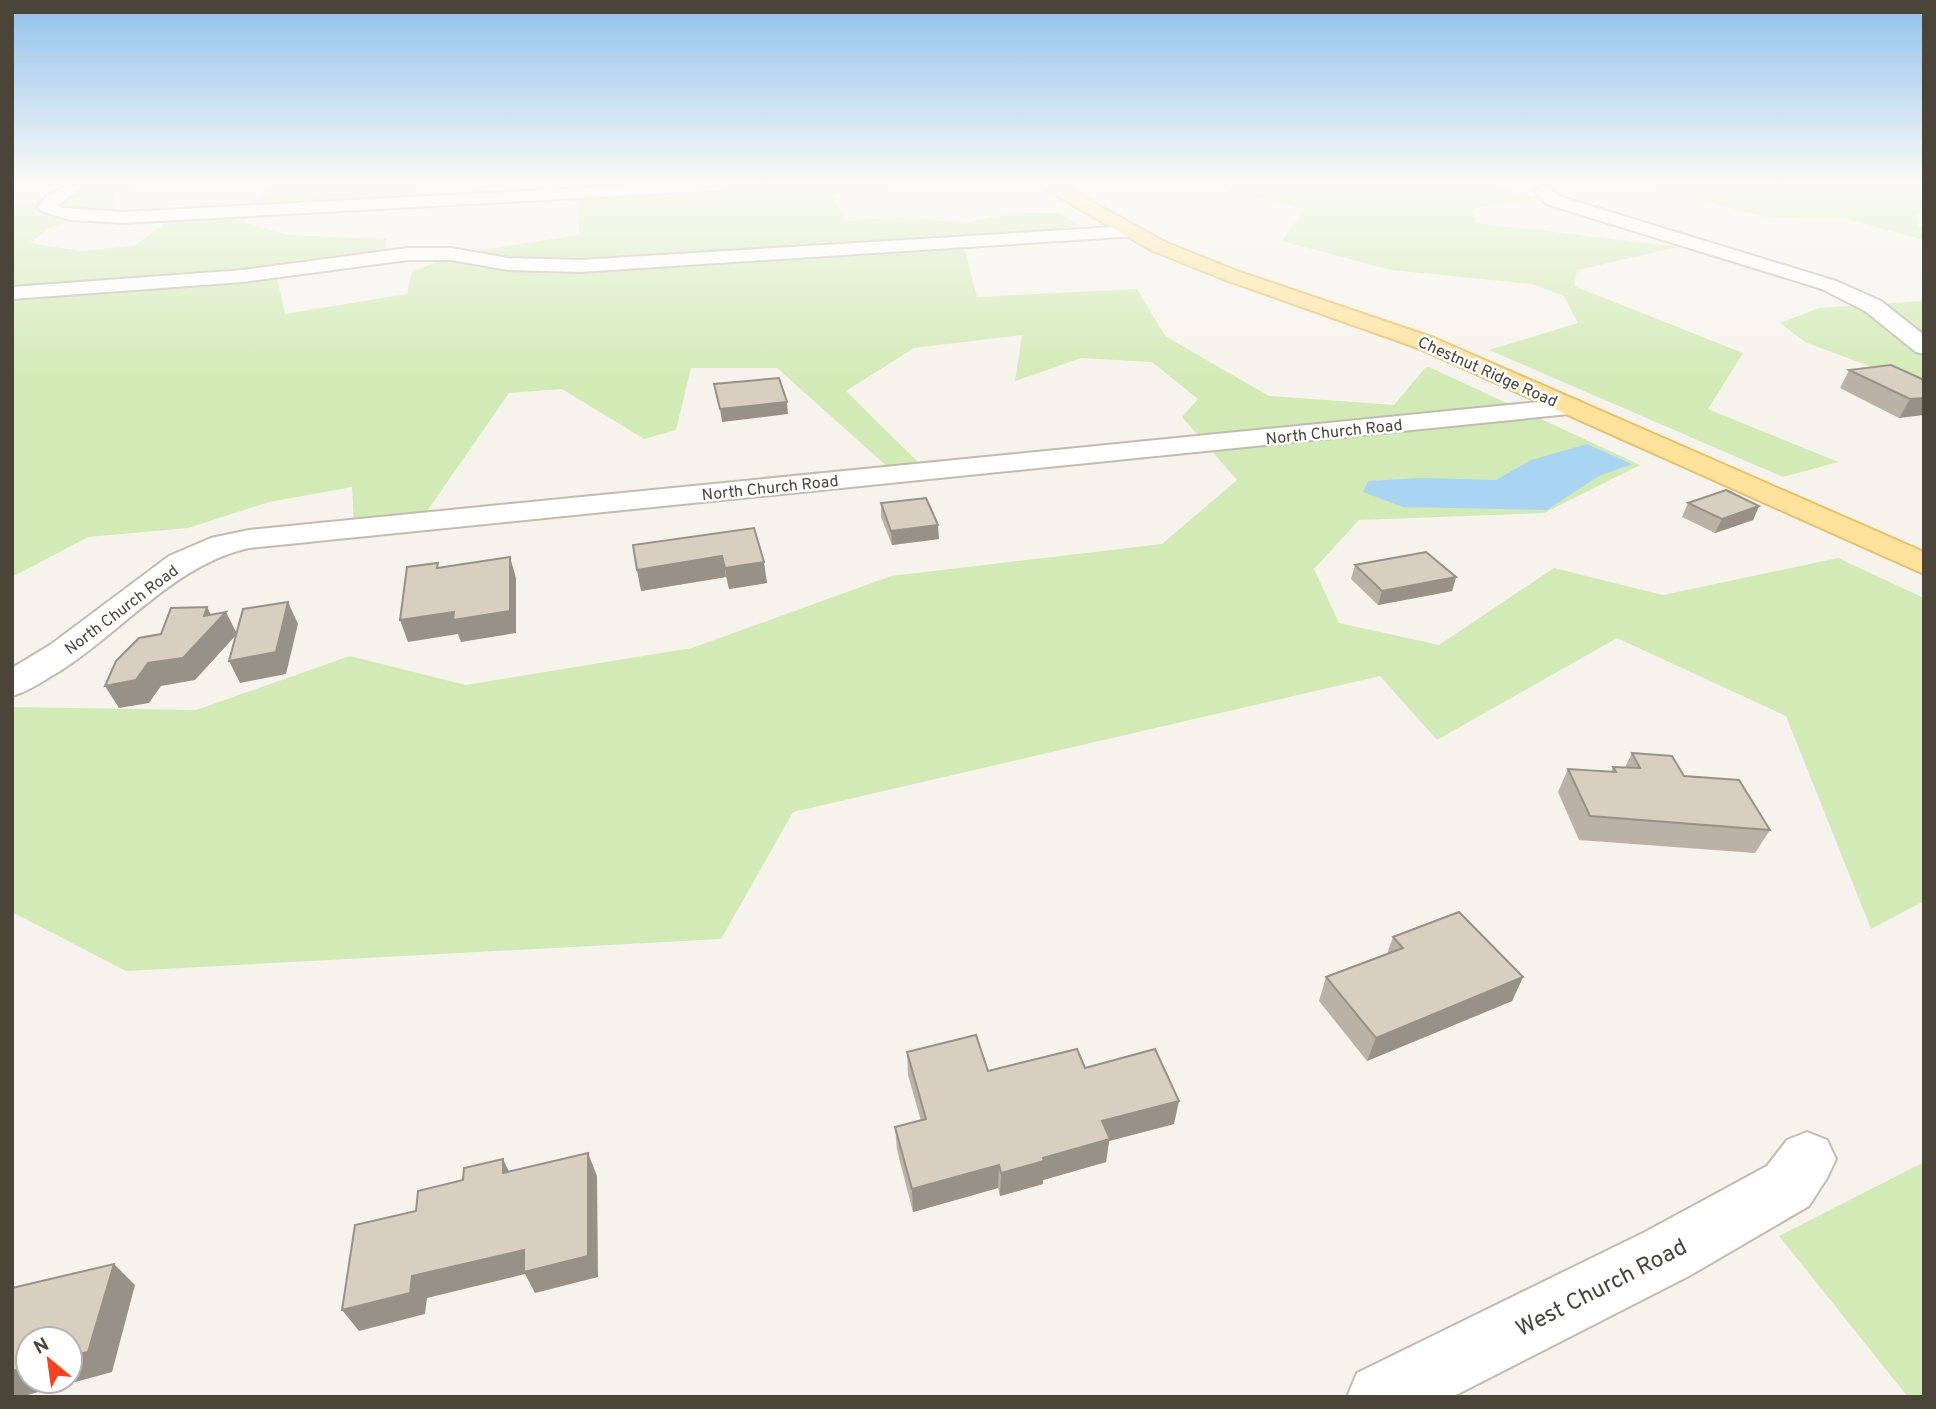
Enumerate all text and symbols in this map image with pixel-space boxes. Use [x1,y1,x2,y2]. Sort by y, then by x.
street label: Chestnut Ridge Road [1414,333,1560,413]
street label: North Church Road [1265,416,1404,450]
street label: North Church Road [701,472,840,506]
street label: North Church Road [61,561,183,660]
street label: West Church Road [1512,1234,1693,1345]
north arrow [14,1325,84,1395]
text: N [30,1333,54,1361]

